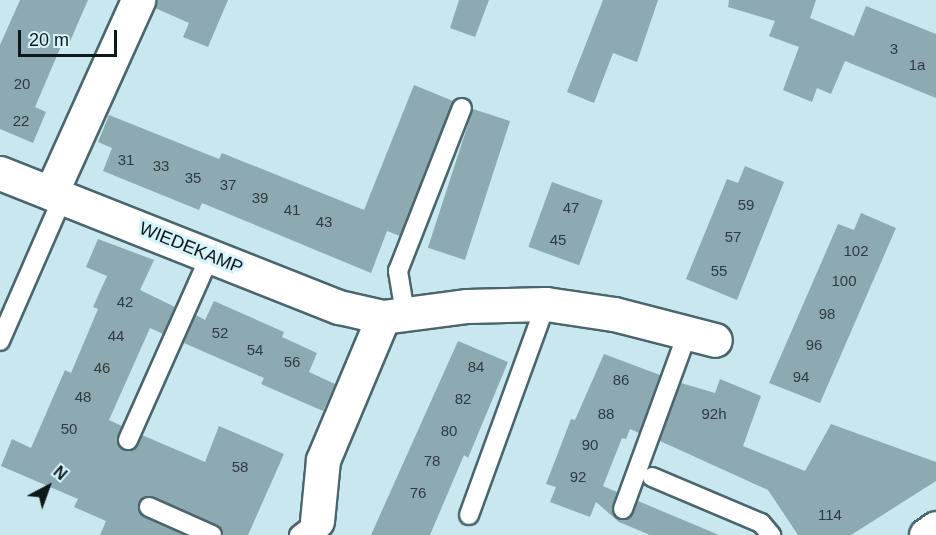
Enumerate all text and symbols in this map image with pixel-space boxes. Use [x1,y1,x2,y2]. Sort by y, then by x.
scale bar [21,18,120,56]
text: 20 m [29,30,69,50]
house number: 3 [890,40,898,58]
house number: 1a [909,56,925,74]
house number: 20 [14,75,30,93]
house number: 22 [13,112,29,130]
house number: 31 [118,151,134,169]
house number: 33 [153,157,169,175]
house number: 35 [185,169,201,187]
house number: 37 [220,176,236,194]
house number: 39 [252,189,268,207]
house number: 59 [738,196,754,214]
house number: 47 [563,199,579,217]
house number: 41 [284,201,300,219]
house number: 43 [316,213,332,231]
street label: WIEDEKAMP [136,217,246,279]
house number: 57 [725,228,741,246]
house number: 45 [550,231,566,249]
house number: 102 [843,242,869,260]
house number: 55 [711,262,727,280]
house number: 100 [831,272,857,290]
house number: 42 [117,293,133,311]
house number: 98 [819,305,835,323]
house number: 52 [212,324,228,342]
house number: 44 [108,327,124,345]
house number: 96 [806,336,822,354]
house number: 54 [247,341,263,359]
house number: 56 [284,353,300,371]
house number: 84 [468,358,484,376]
house number: 46 [94,359,110,377]
house number: 94 [793,368,809,386]
house number: 86 [613,371,629,389]
house number: 48 [75,388,91,406]
house number: 82 [455,390,471,408]
house number: 88 [598,405,614,423]
house number: 92h [701,405,727,423]
house number: 50 [61,420,77,438]
house number: 80 [441,422,457,440]
house number: 90 [582,436,598,454]
house number: 78 [424,452,440,470]
north arrow [18,457,78,517]
house number: 58 [232,458,248,476]
text: N [50,463,70,483]
house number: 92 [570,468,586,486]
house number: 76 [410,484,426,502]
house number: 114 [818,506,842,524]

